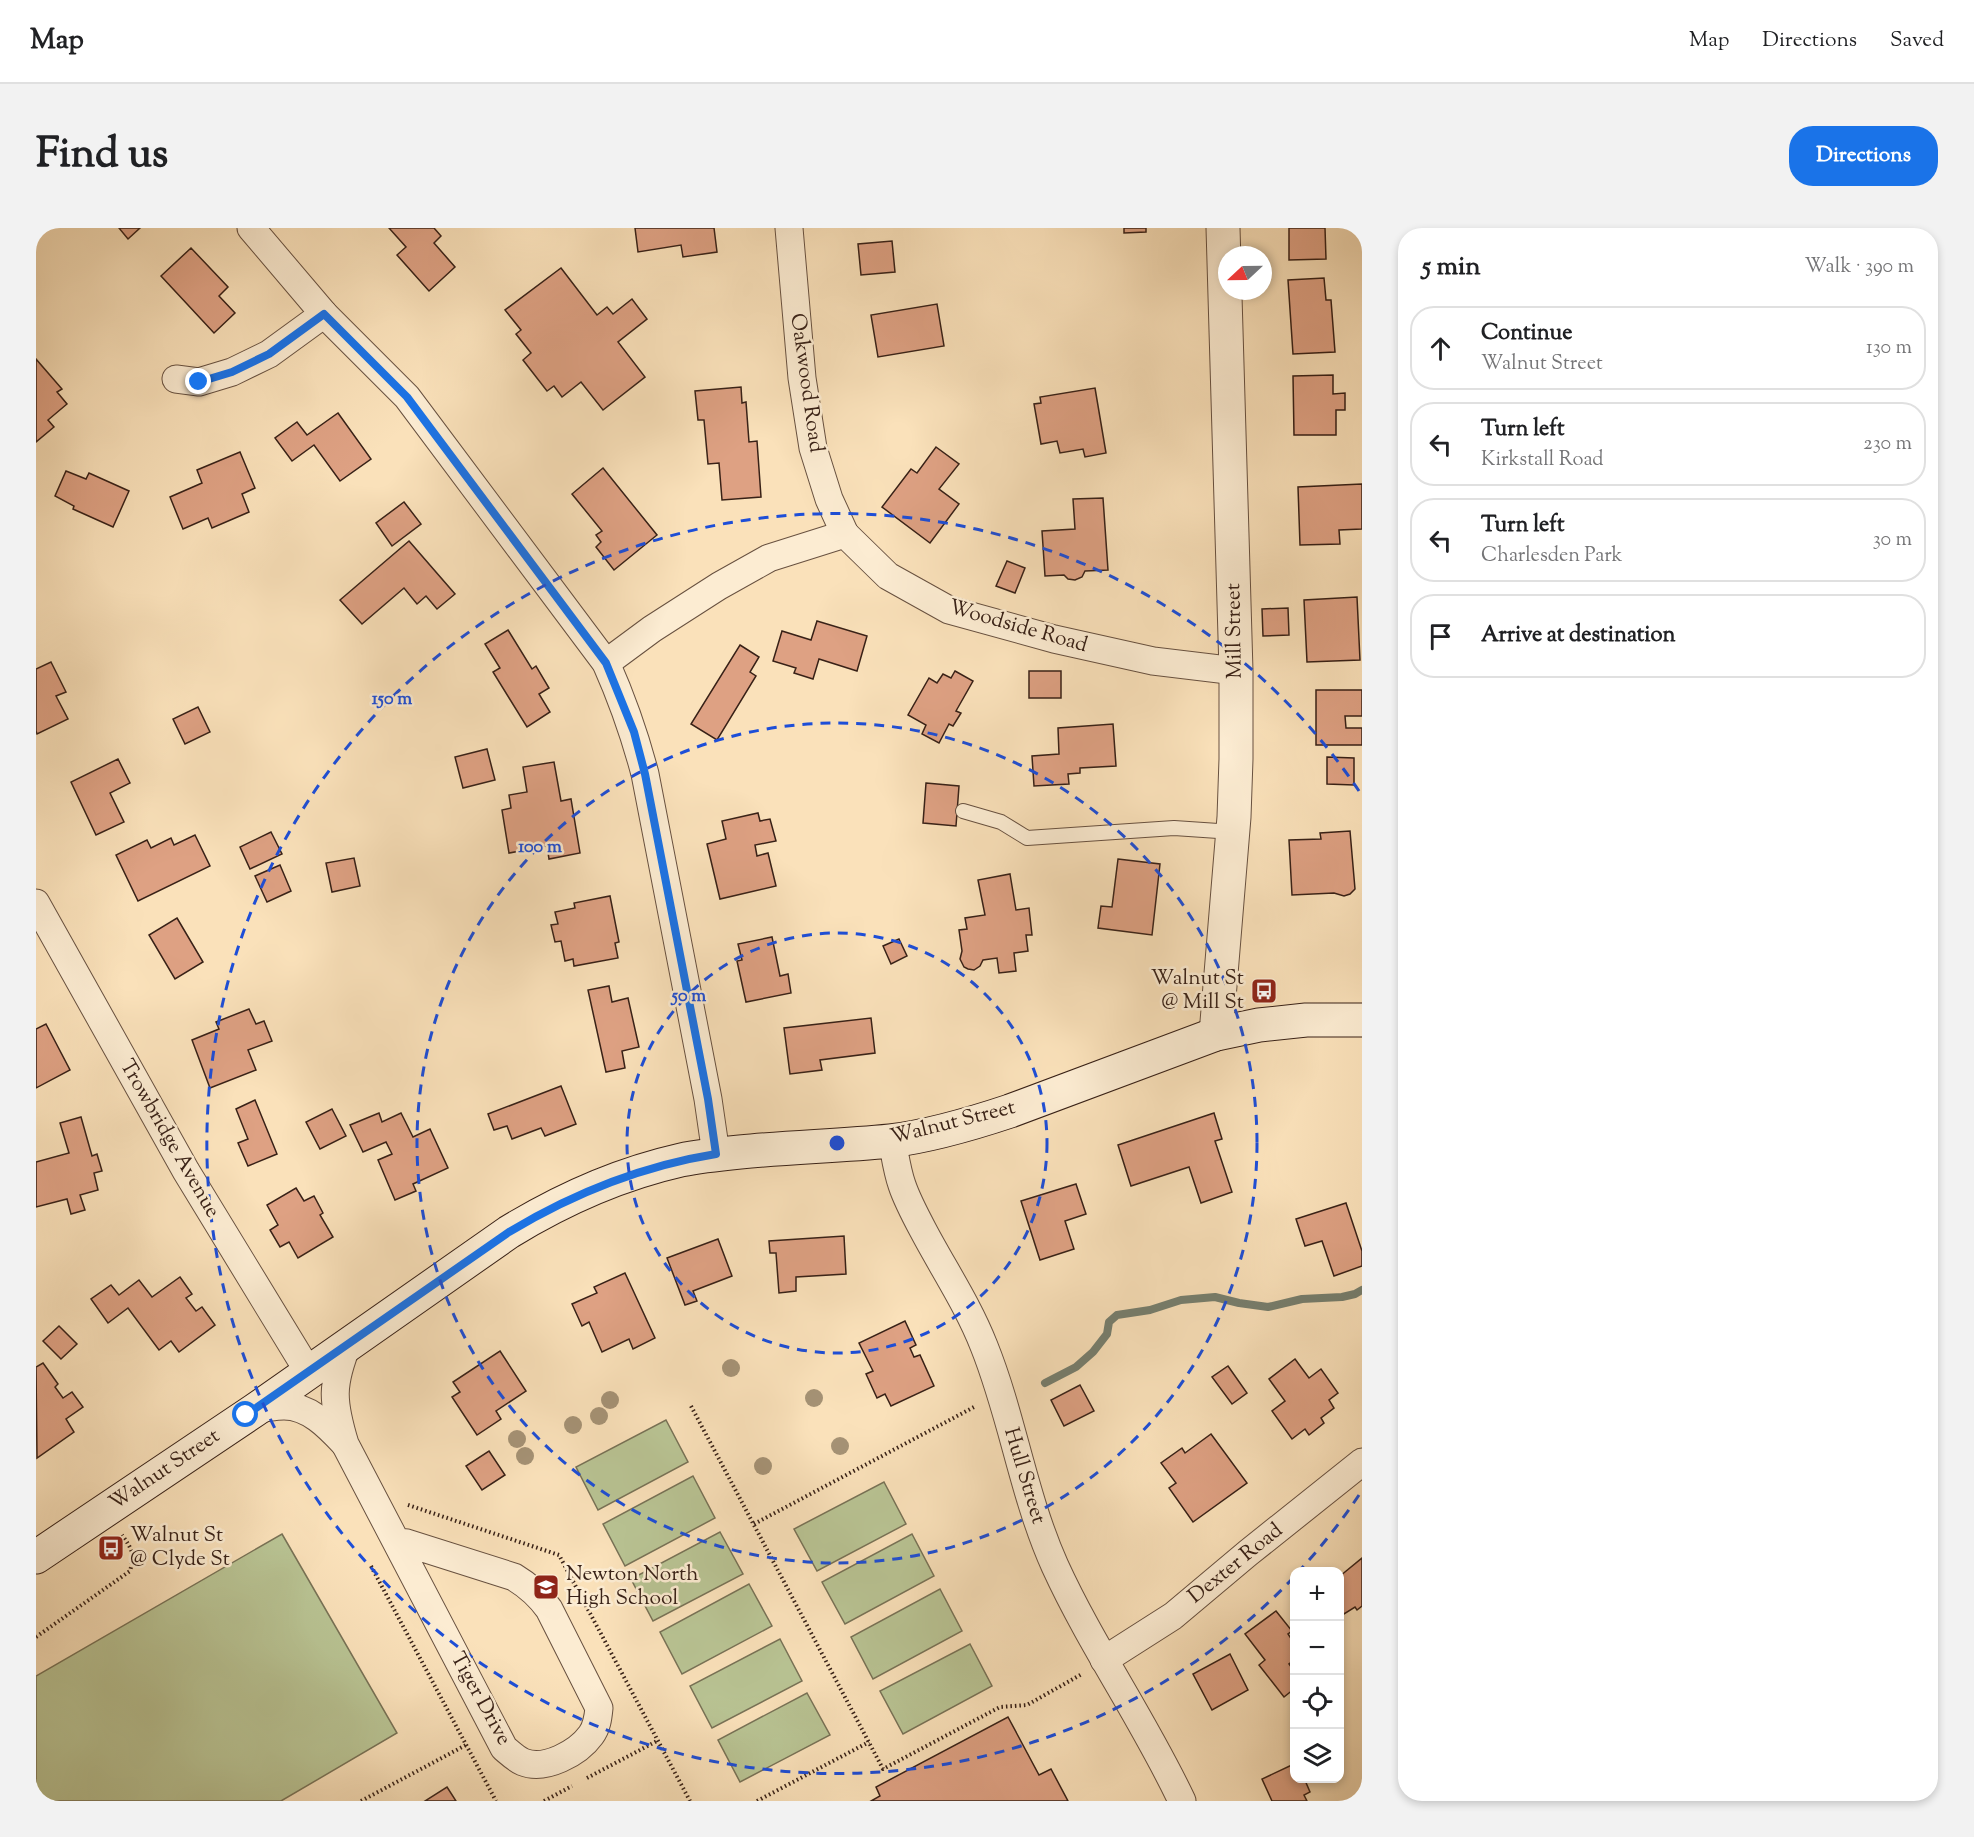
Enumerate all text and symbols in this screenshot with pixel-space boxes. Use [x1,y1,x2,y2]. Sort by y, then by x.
text: Map [30,21,84,61]
text: Map [1689,26,1729,56]
text: Directions [1762,26,1857,56]
text: Saved [1890,26,1944,56]
text: Find us [36,126,168,186]
button: Directions [1789,126,1938,186]
north arrow [1218,246,1272,300]
text: 5 min [1422,249,1481,286]
text: Walk · 390 m [1805,253,1914,282]
street label: Oakwood Road [781,311,831,455]
text: Continue [1481,318,1572,350]
icon: ahead [1424,332,1457,365]
text: 130 m [1866,334,1912,363]
text: Walnut Street [1481,350,1603,379]
route end [185,368,211,394]
text: Turn left [1481,414,1564,446]
icon: left [1424,428,1457,461]
text: 230 m [1863,430,1912,459]
text: Kirkstall Road [1481,446,1604,475]
text: Turn left [1481,510,1564,542]
icon: left [1424,524,1457,557]
text: 30 m [1873,526,1912,555]
text: Charlesden Park [1481,542,1623,571]
street label: Mill Street [1219,583,1251,679]
street label: Woodside Road [945,593,1091,661]
icon: arrive [1424,620,1457,653]
text: Arrive at destination [1481,620,1676,652]
text: 150 m [372,687,412,713]
text: 100 m [518,835,562,861]
place label: Walnut St @ Mill St [1151,964,1244,1018]
bus stop icon: Walnut St @ Mill St [1249,976,1279,1006]
text: 50 m [670,984,706,1010]
street label: Trowbridge Avenue [111,1054,227,1224]
street label: Walnut Street [887,1093,1019,1153]
centre of rings [827,1133,847,1153]
route start [232,1401,258,1427]
street label: Walnut Street [104,1422,226,1518]
street label: Hull Street [995,1424,1053,1528]
street label: Dexter Road [1182,1516,1290,1612]
place label: Walnut St @ Clyde St [130,1521,230,1575]
bus stop icon: Walnut St @ Clyde St [96,1533,126,1563]
place label: Newton North High School [566,1560,699,1614]
map controls [1290,1567,1344,1783]
button: + [1290,1567,1344,1621]
school or university icon: Newton North High School [531,1572,561,1602]
button: − [1290,1621,1344,1675]
street label: Tiger Drive [442,1647,518,1751]
button: locate [1290,1675,1344,1729]
button: layers [1290,1729,1344,1783]

